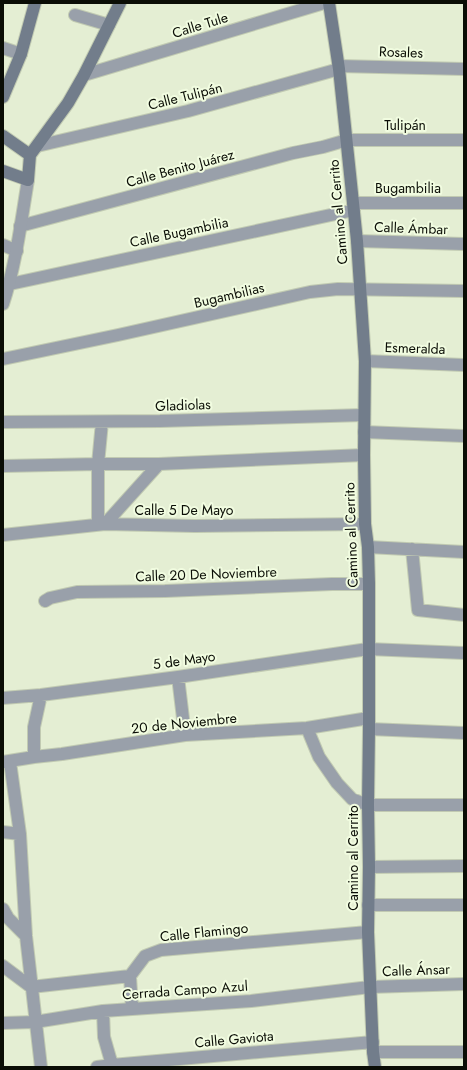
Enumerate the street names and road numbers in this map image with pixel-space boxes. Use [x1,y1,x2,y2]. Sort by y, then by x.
street label: Calle Tule [170,7,230,43]
street label: Rosales [379,41,424,63]
street label: Calle Tulipán [146,77,224,115]
street label: Tulipán [384,115,426,135]
street label: Calle Benito Juárez [124,144,237,192]
street label: Camino al Cerrito [323,158,353,265]
street label: Bugambilia [375,178,441,198]
street label: Calle Bugambilia [128,212,230,252]
street label: Calle Ámbar [374,217,448,239]
street label: Bugambilias [192,277,267,313]
street label: Esmeralda [384,337,446,359]
street label: Gladiolas [155,394,212,416]
street label: Camino al Cerrito [339,482,363,588]
street label: Calle 5 De Mayo [135,500,234,520]
street label: Calle 20 De Noviembre [135,562,277,586]
street label: 5 de Mayo [151,646,217,674]
street label: 20 de Noviembre [130,708,238,738]
street label: Camino al Cerrito [343,805,363,911]
street label: Calle Flamingo [159,917,249,947]
street label: Calle Ánsar [382,959,450,981]
street label: Cerrada Campo Azul [121,976,249,1004]
street label: Calle Gaviota [194,1026,274,1052]

